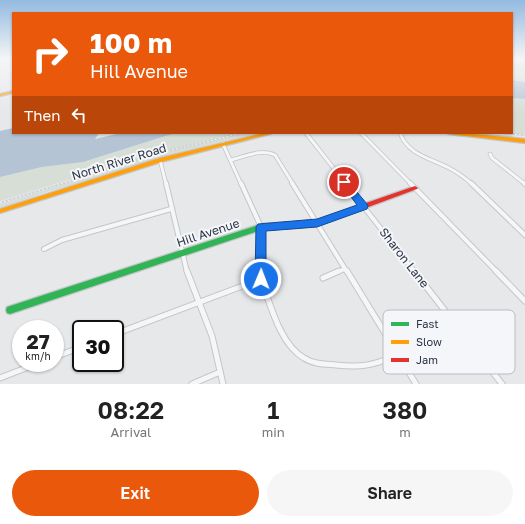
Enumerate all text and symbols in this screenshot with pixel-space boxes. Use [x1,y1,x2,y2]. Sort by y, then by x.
text: 100 m [90,26,172,59]
icon: right [24,28,76,80]
text: Hill Avenue [90,60,188,82]
icon: left [68,104,90,126]
text: Then [24,106,60,124]
street label: North River Road [70,140,168,183]
pin [327,165,361,199]
icon: arrive [333,171,355,193]
street label: Hill Avenue [174,215,241,250]
street label: Sharon Lane [376,225,433,291]
position arrow [240,258,282,300]
legend [383,310,515,374]
text: Fast [416,317,439,330]
speed limit sign: 30 [72,320,124,372]
text: 27 [26,329,50,353]
text: Slow [416,335,442,348]
text: km/h [25,350,51,362]
text: Jam [416,353,438,366]
text: 08:22 [98,395,164,424]
text: 1 [267,395,279,424]
text: 380 [382,395,427,424]
text: Arrival [111,424,151,440]
text: min [262,424,285,440]
text: m [399,424,411,440]
button: Exit [12,470,259,516]
button: Share [267,470,513,516]

